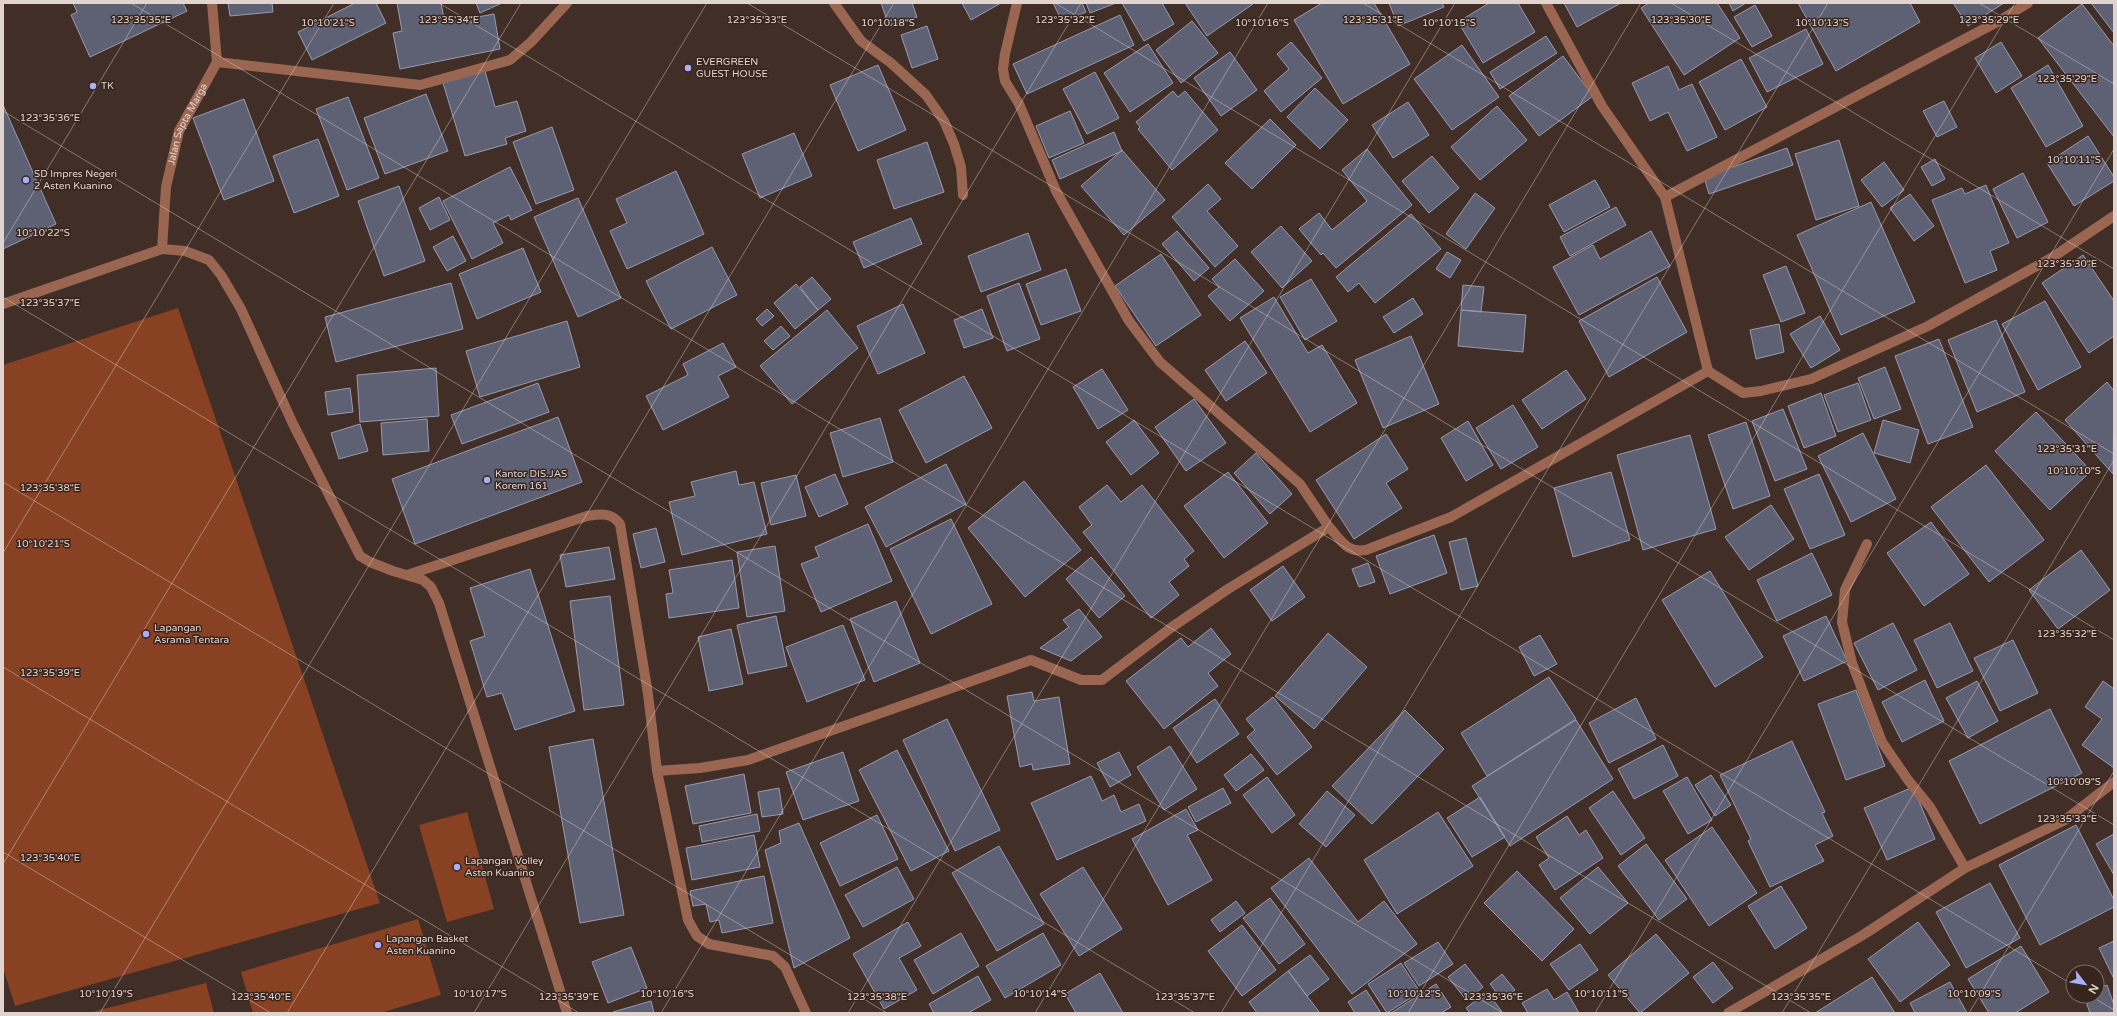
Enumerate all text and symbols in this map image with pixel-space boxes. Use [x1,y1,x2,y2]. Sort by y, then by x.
text: 123°35'35"E [111,14,171,26]
text: 123°35'34"E [419,14,479,26]
text: 123°35'33"E [727,14,787,26]
text: 123°35'32"E [1035,14,1095,26]
text: 123°35'31"E [1343,14,1403,26]
text: 123°35'30"E [1651,14,1711,26]
text: 123°35'29"E [1959,14,2019,26]
text: 10°10'21"S [301,17,355,29]
text: 10°10'18"S [861,17,915,29]
text: 10°10'16"S [1235,17,1289,29]
text: 10°10'15"S [1422,17,1476,29]
text: 10°10'13"S [1795,17,1849,29]
place label: EVERGREEN GUEST HOUSE [696,56,768,80]
marker: EVERGREEN GUEST HOUSE [683,63,693,73]
text: 123°35'29"E [2037,73,2097,85]
place label: TK [101,80,114,92]
marker: TK [88,81,98,91]
street label: Jalan Sapta Marga [165,81,210,166]
text: 123°35'36"E [20,112,80,124]
text: 10°10'11"S [2047,154,2101,166]
place label: SD Impres Negeri 2 Asten Kuanino [34,168,117,192]
marker: SD Impres Negeri 2 Asten Kuanino [21,175,31,185]
text: 10°10'22"S [16,227,70,239]
text: 123°35'30"E [2037,258,2097,270]
text: 123°35'37"E [20,297,80,309]
text: 123°35'31"E [2037,443,2097,455]
text: 10°10'10"S [2047,465,2101,477]
place label: Kantor DIS.JAS Korem 161 [495,468,567,492]
marker: Kantor DIS.JAS Korem 161 [482,475,492,485]
text: 123°35'38"E [20,482,80,494]
text: 10°10'21"S [16,538,70,550]
place label: Lapangan Asrama Tentara [154,622,229,646]
text: 123°35'32"E [2037,628,2097,640]
marker: Lapangan Asrama Tentara [141,629,151,639]
text: 123°35'39"E [20,667,80,679]
text: 10°10'09"S [2047,776,2101,788]
text: 123°35'33"E [2037,813,2097,825]
text: 123°35'40"E [20,852,80,864]
place label: Lapangan Volley Asten Kuanino [465,855,544,879]
marker: Lapangan Volley Asten Kuanino [452,862,462,872]
place label: Lapangan Basket Asten Kuanino [386,933,468,957]
marker: Lapangan Basket Asten Kuanino [373,940,383,950]
north arrow [2065,964,2105,1004]
text: N [2085,982,2101,996]
text: 10°10'19"S [79,988,133,1000]
text: 10°10'17"S [453,988,507,1000]
text: 10°10'16"S [640,988,694,1000]
text: 10°10'14"S [1013,988,1067,1000]
text: 10°10'12"S [1387,988,1441,1000]
text: 10°10'11"S [1574,988,1628,1000]
text: 10°10'09"S [1947,988,2001,1000]
text: 123°35'40"E [231,991,291,1003]
text: 123°35'39"E [539,991,599,1003]
text: 123°35'38"E [847,991,907,1003]
text: 123°35'37"E [1155,991,1215,1003]
text: 123°35'36"E [1463,991,1523,1003]
text: 123°35'35"E [1771,991,1831,1003]

